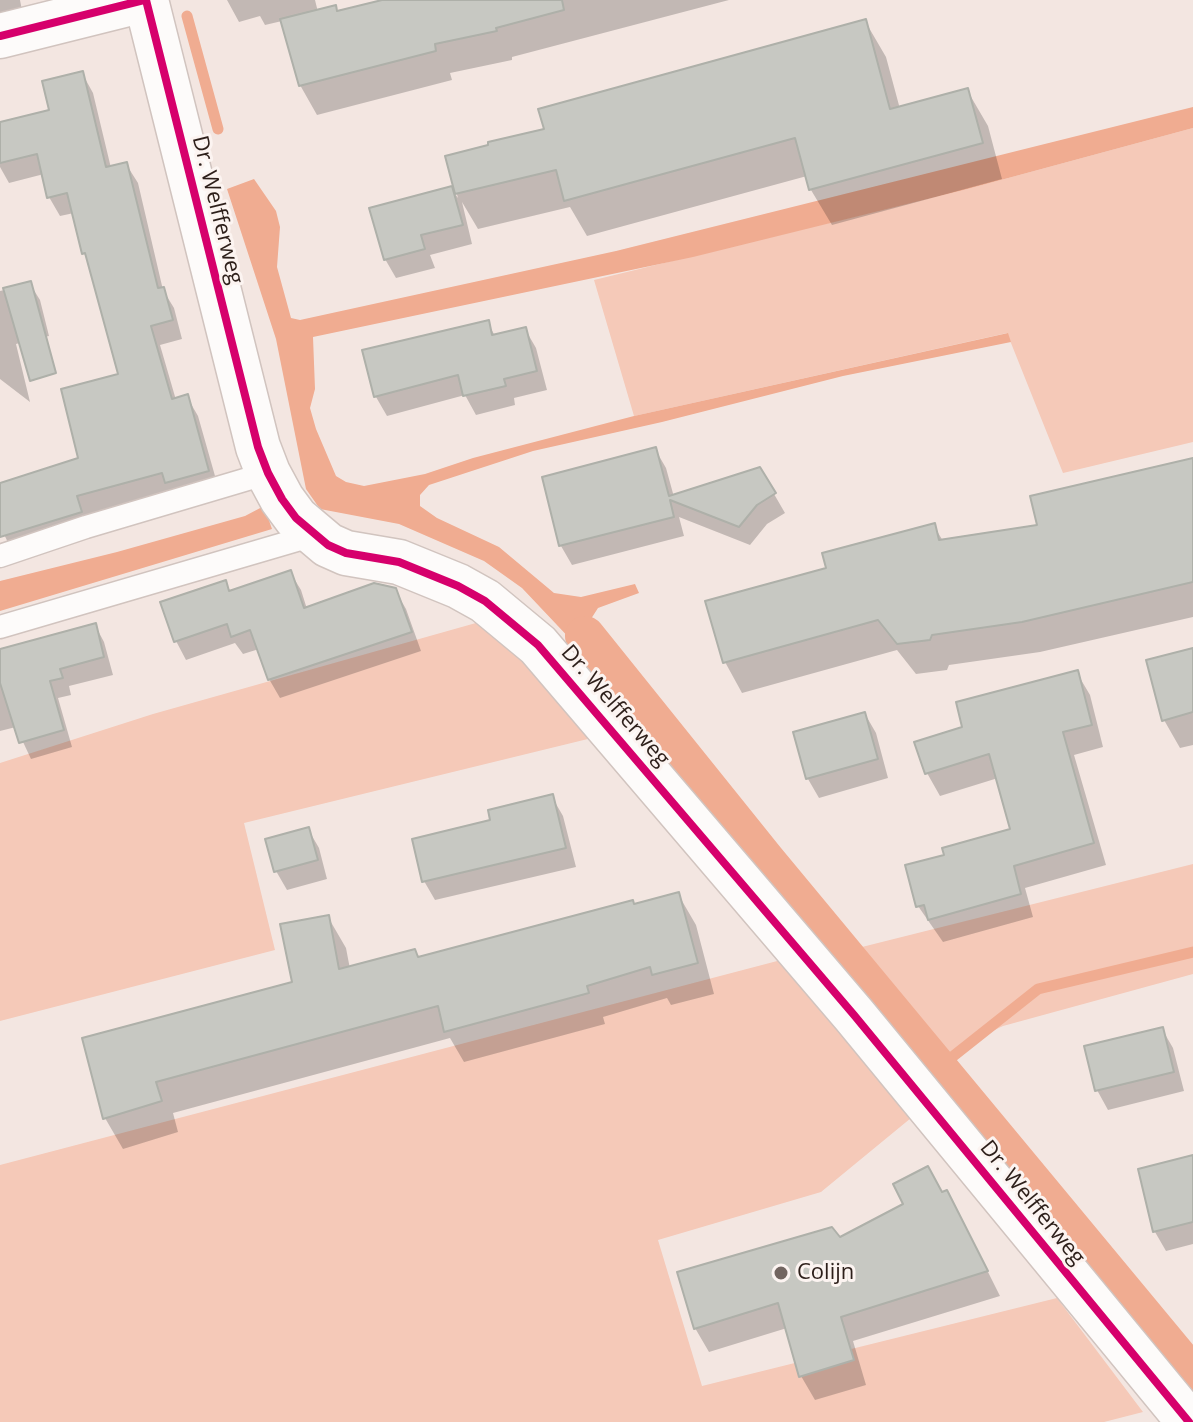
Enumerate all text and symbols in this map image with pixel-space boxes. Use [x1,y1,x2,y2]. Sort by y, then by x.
street label: Dr. Welfferweg [186,133,248,287]
street label: Dr. Welfferweg [555,640,675,772]
street label: Dr. Welfferweg [974,1136,1090,1270]
place label: Colijn [797,1260,854,1286]
marker: Colijn [772,1264,790,1282]

